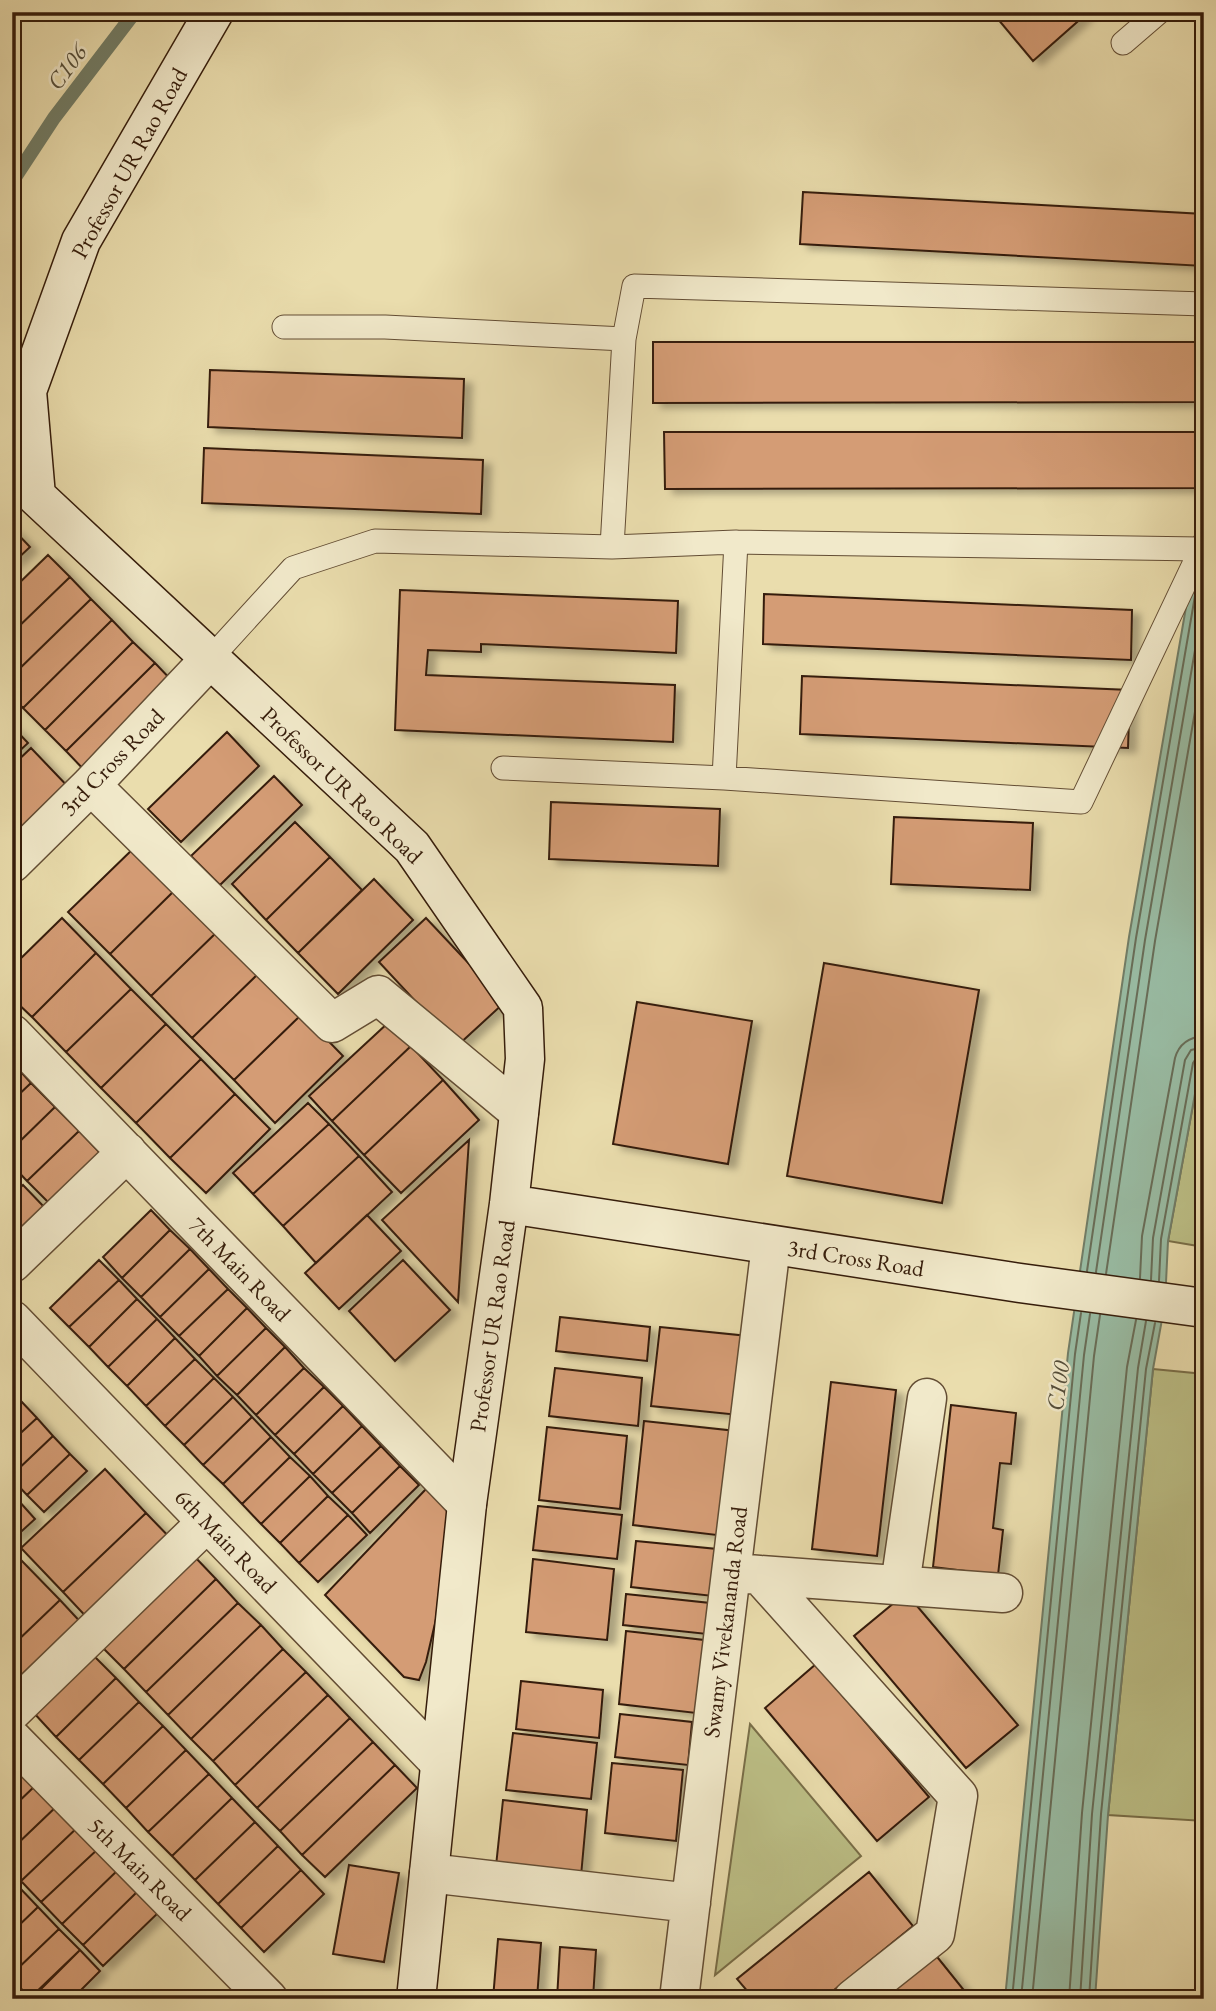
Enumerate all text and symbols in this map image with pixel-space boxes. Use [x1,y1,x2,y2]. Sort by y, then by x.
water label: C106 [39,35,95,96]
street label: Professor UR Rao Road [64,62,194,264]
street label: Professor UR Rao Road [255,700,430,870]
street label: 3rd Cross Road [53,702,171,822]
street label: 7th Main Road [182,1210,298,1328]
street label: Professor UR Rao Road [462,1218,522,1434]
street label: 3rd Cross Road [786,1232,927,1284]
water label: C100 [1039,1358,1077,1413]
street label: 6th Main Road [168,1482,284,1600]
street label: Swamy Vivekananda Road [696,1504,754,1739]
street label: 5th Main Road [82,1811,198,1927]

